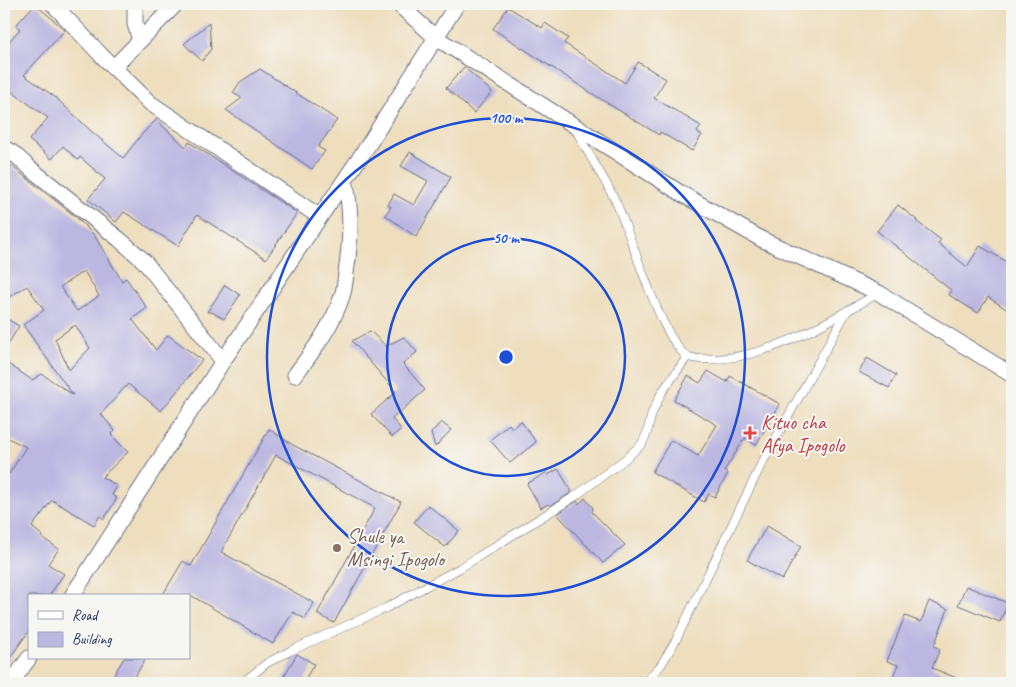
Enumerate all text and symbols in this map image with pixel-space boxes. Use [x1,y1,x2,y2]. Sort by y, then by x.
text: 100 m [490,109,524,128]
text: 50 m [493,229,520,248]
centre of rings [497,348,515,366]
place label: Kituo cha Afya Ipogolo [761,410,845,458]
marker: Kituo cha Afya Ipogolo [743,426,757,440]
place label: Shule ya Msingi Ipogolo [347,524,446,572]
marker: Shule ya Msingi Ipogolo [331,542,343,554]
legend [28,594,190,660]
text: Road [72,606,99,625]
text: Building [72,630,112,649]

